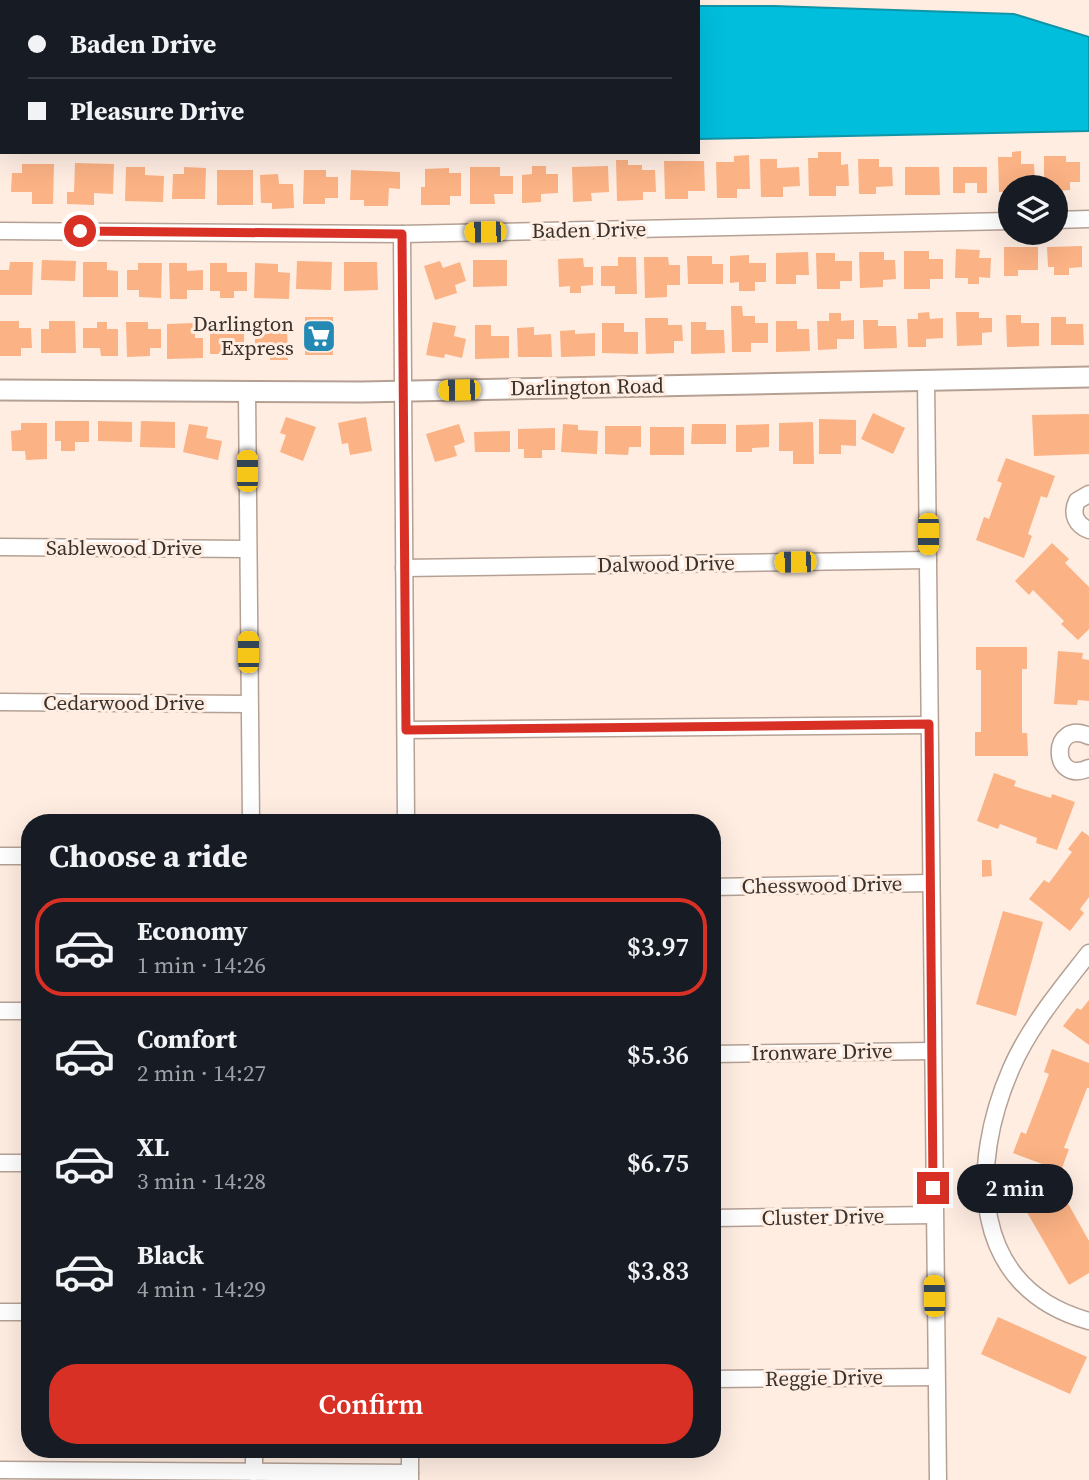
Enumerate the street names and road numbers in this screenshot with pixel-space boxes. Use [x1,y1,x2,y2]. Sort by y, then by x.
street label: Baden Drive [531,214,647,245]
street label: Darlington Road [510,371,664,402]
street label: Sablewood Drive [46,533,202,562]
street label: Dalwood Drive [597,548,735,579]
street label: Cedarwood Drive [43,688,205,717]
street label: Chesswood Drive [741,869,903,900]
street label: Ironware Drive [751,1036,893,1067]
street label: Cluster Drive [761,1201,885,1232]
street label: Reggie Drive [765,1362,883,1393]

